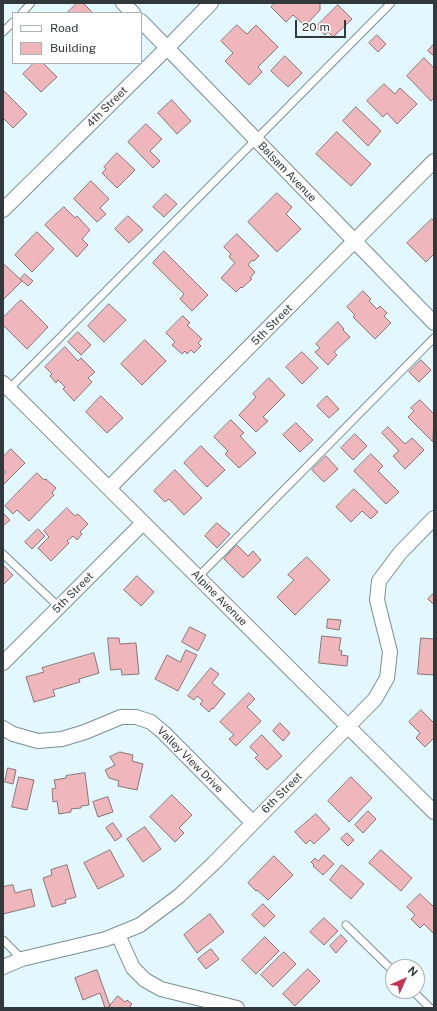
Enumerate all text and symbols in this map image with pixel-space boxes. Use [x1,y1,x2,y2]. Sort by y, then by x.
legend [12,12,142,64]
scale bar [297,12,348,38]
text: 20 m [302,20,330,34]
text: Road [50,21,78,35]
text: Building [50,41,96,55]
street label: 4th Street [84,84,130,130]
street label: Balsam Avenue [255,139,319,205]
street label: 5th Street [249,302,295,348]
street label: Alpine Avenue [188,567,250,629]
street label: 5th Street [50,570,96,616]
street label: Valley View Drive [154,724,226,796]
street label: 6th Street [259,770,305,816]
north arrow [385,959,425,999]
text: N [405,964,420,979]

